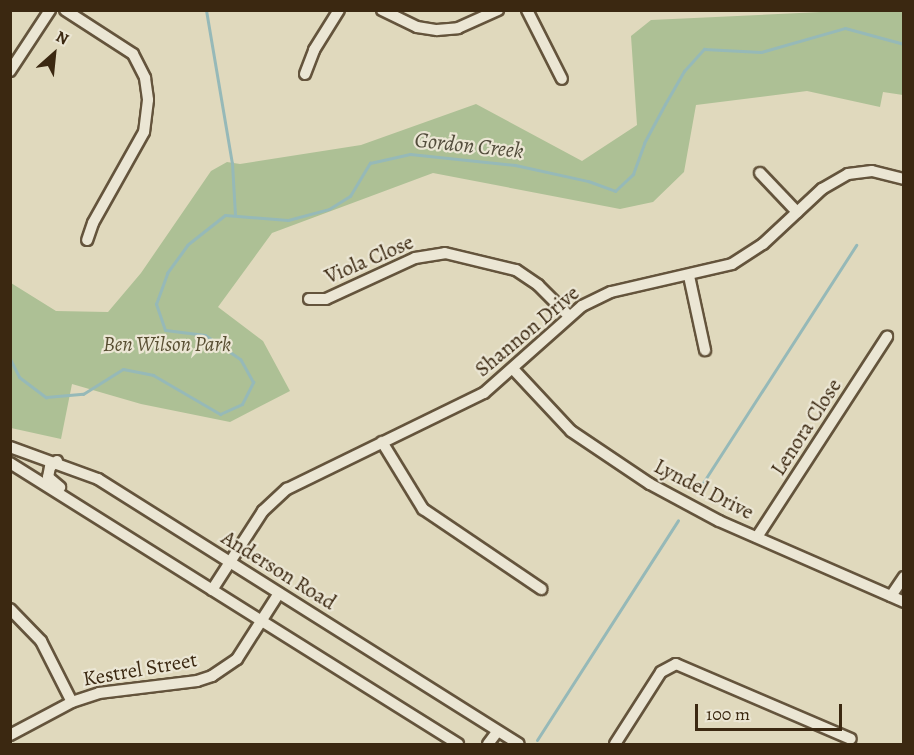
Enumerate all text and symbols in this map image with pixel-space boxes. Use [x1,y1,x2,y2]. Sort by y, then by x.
north arrow [24,24,84,84]
text: N [52,26,72,50]
water label: Gordon Creek [413,127,525,165]
street label: Viola Close [321,229,417,289]
street label: Shannon Drive [470,280,584,382]
park label: Ben Wilson Park [103,331,231,357]
street label: Lenora Close [765,374,847,480]
street label: Lyndel Drive [650,453,758,525]
street label: Anderson Road [217,525,341,615]
street label: Kestrel Street [81,647,199,691]
scale bar [698,692,845,730]
text: 100 m [706,702,750,726]

